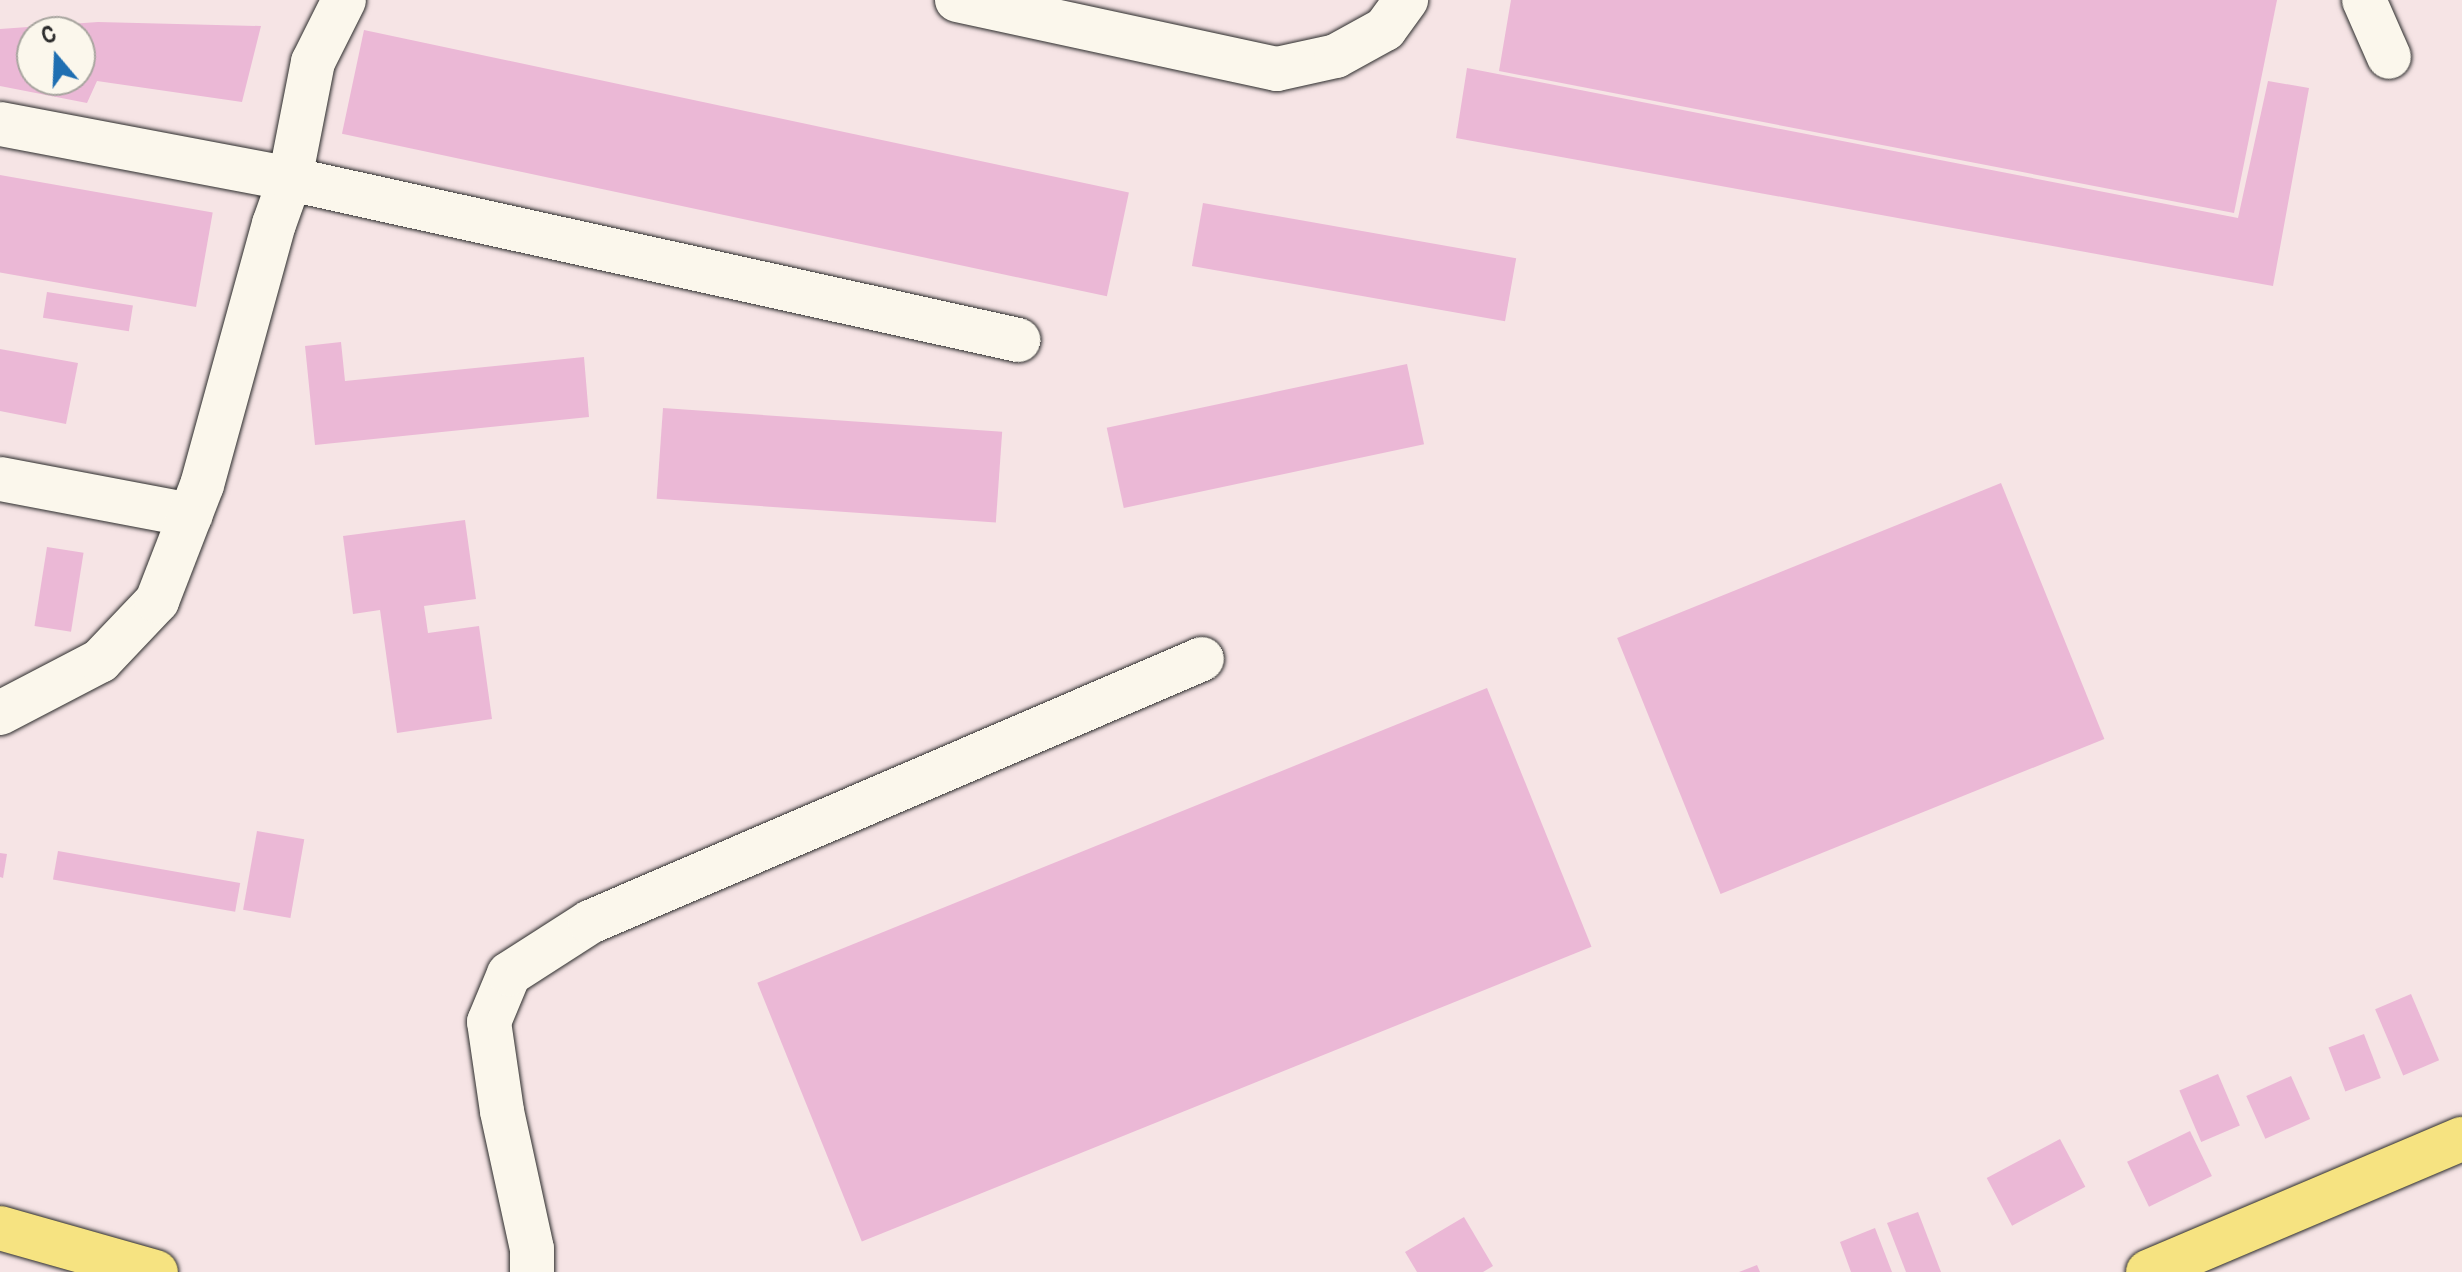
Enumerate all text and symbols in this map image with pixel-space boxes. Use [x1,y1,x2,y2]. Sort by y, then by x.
north arrow [16,16,96,96]
text: С [38,20,60,51]

